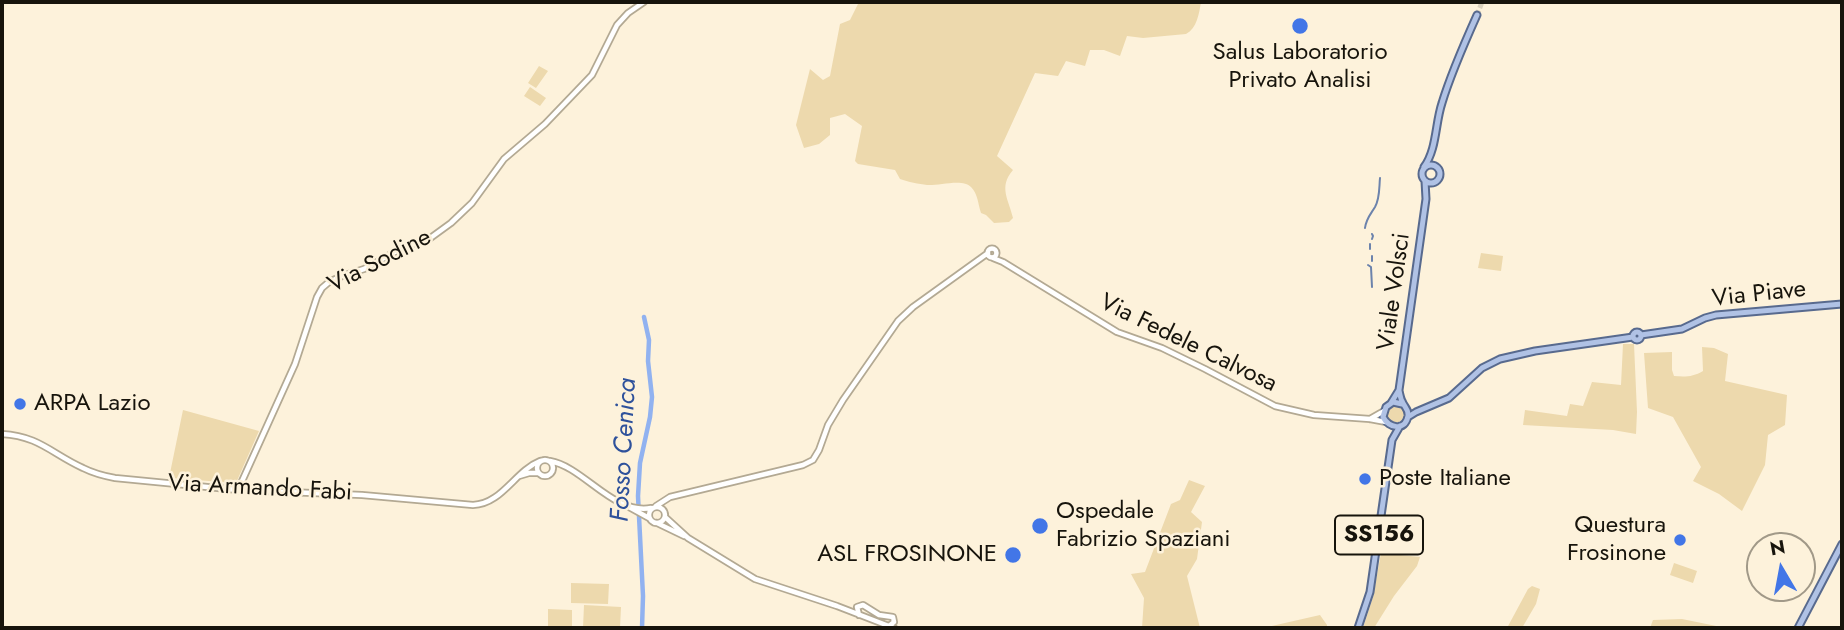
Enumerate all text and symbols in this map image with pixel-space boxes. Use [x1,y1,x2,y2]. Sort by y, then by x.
marker: Salus Laboratorio Privato Analisi [1290,16,1310,36]
place label: Salus Laboratorio Privato Analisi [1212,39,1388,95]
street label: Via Sodine [324,224,436,300]
street label: Viale Volsci [1372,231,1418,353]
street label: Via Piave [1711,276,1807,314]
street label: Via Fedele Calvosa [1095,289,1281,399]
water label: Fosso Cenica [606,377,644,523]
place label: ARPA Lazio [34,390,151,418]
marker: ARPA Lazio [12,396,28,412]
place label: Poste Italiane [1379,465,1511,493]
street label: Via Armando Fabi [167,470,353,508]
marker: Poste Italiane [1357,471,1373,487]
place label: Ospedale Fabrizio Spaziani [1056,498,1231,554]
place label: Questura Frosinone [1567,512,1666,568]
marker: Ospedale Fabrizio Spaziani [1030,516,1050,536]
road number: SS156 [1335,516,1423,554]
marker: Questura Frosinone [1672,532,1688,548]
north arrow [1746,532,1816,602]
text: N [1768,533,1787,562]
place label: ASL FROSINONE [817,541,997,569]
marker: ASL FROSINONE [1003,545,1023,565]

